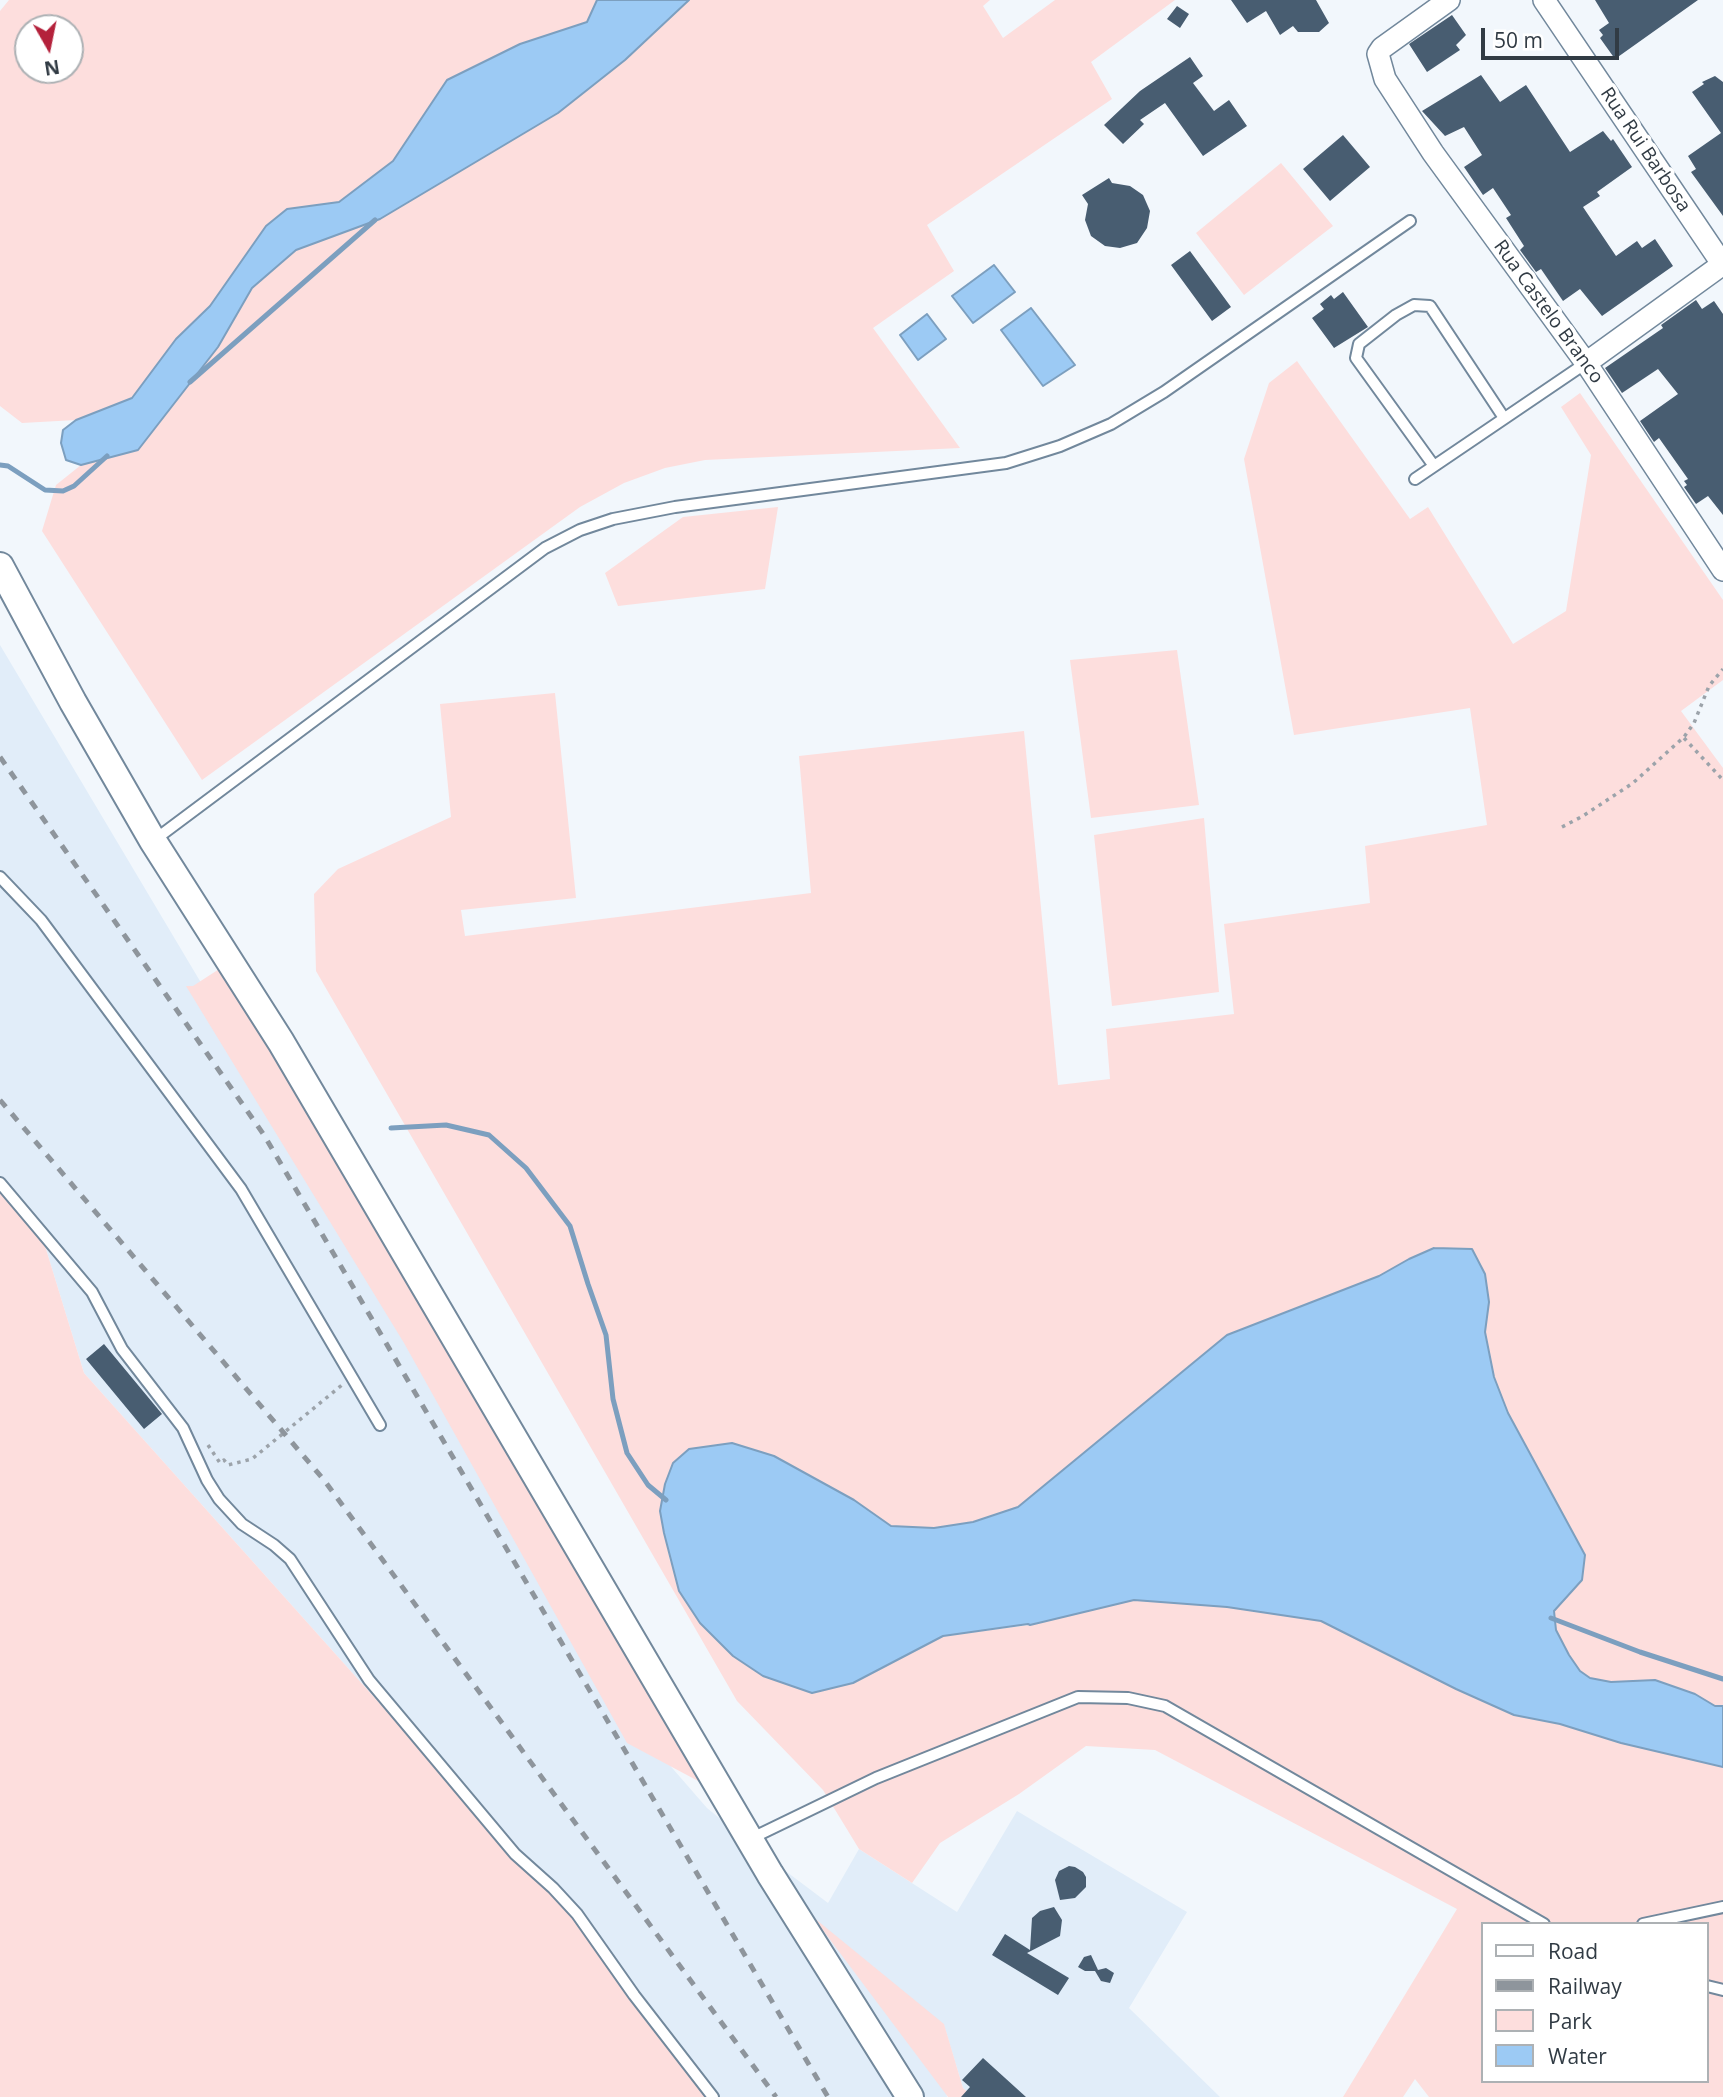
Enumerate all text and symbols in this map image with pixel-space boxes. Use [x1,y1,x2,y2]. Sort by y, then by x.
north arrow [14,14,84,84]
scale bar [1485,14,1623,58]
text: 50 m [1494,26,1543,54]
text: N [42,54,62,82]
street label: Rua Rui Barbosa [1595,83,1695,217]
street label: Rua Castelo Branco [1488,236,1608,388]
legend [1482,1922,1709,2083]
text: Road [1548,1937,1598,1965]
text: Railway [1548,1972,1622,2000]
text: Park [1548,2007,1592,2035]
text: Water [1548,2042,1607,2070]

